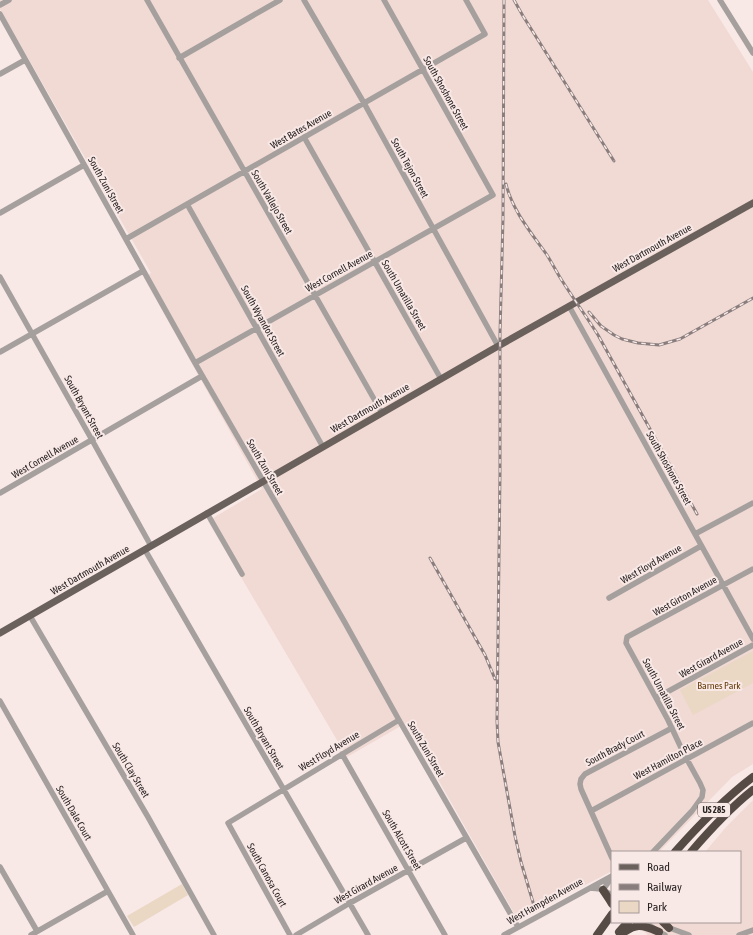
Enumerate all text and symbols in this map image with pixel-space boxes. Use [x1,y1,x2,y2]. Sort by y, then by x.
street label: South Shoshone Street [421,54,471,132]
street label: West Bates Avenue [269,107,334,151]
street label: South Tejon Street [389,136,431,200]
street label: South Zuni Street [86,155,126,215]
street label: South Vallejo Street [249,168,295,236]
street label: West Dartmouth Avenue [611,221,694,274]
street label: West Cornell Avenue [303,248,375,294]
street label: South Umatilla Street [379,258,429,332]
street label: South Wyandot Street [239,284,287,358]
street label: South Bryant Street [62,374,106,440]
street label: West Dartmouth Avenue [329,381,412,435]
street label: South Shoshone Street [644,429,694,507]
street label: West Cornell Avenue [10,433,81,481]
street label: South Zuni Street [245,437,285,497]
street label: West Floyd Avenue [619,542,684,586]
street label: West Dartmouth Avenue [49,543,132,597]
street label: West Girton Avenue [651,574,719,618]
street label: West Girard Avenue [677,636,745,680]
street label: South Umatilla Street [641,657,687,732]
park label: Barnes Park [697,680,741,691]
street label: South Bryant Street [242,705,286,771]
street label: South Zuni Street [406,719,446,779]
street label: West Floyd Avenue [297,728,361,773]
street label: South Brady Court [584,728,646,768]
street label: West Hamilton Place [632,736,705,782]
street label: South Clay Street [110,741,152,800]
street label: South Dale Court [54,784,94,842]
road number: US 285 [698,803,730,817]
street label: South Alcott Street [380,808,424,872]
street label: South Canosa Court [245,841,289,909]
legend [611,851,741,923]
text: Road [647,860,670,874]
street label: West Girard Avenue [332,862,400,906]
street label: West Hampden Avenue [505,875,585,926]
text: Railway [647,880,682,894]
text: Park [647,900,668,914]

